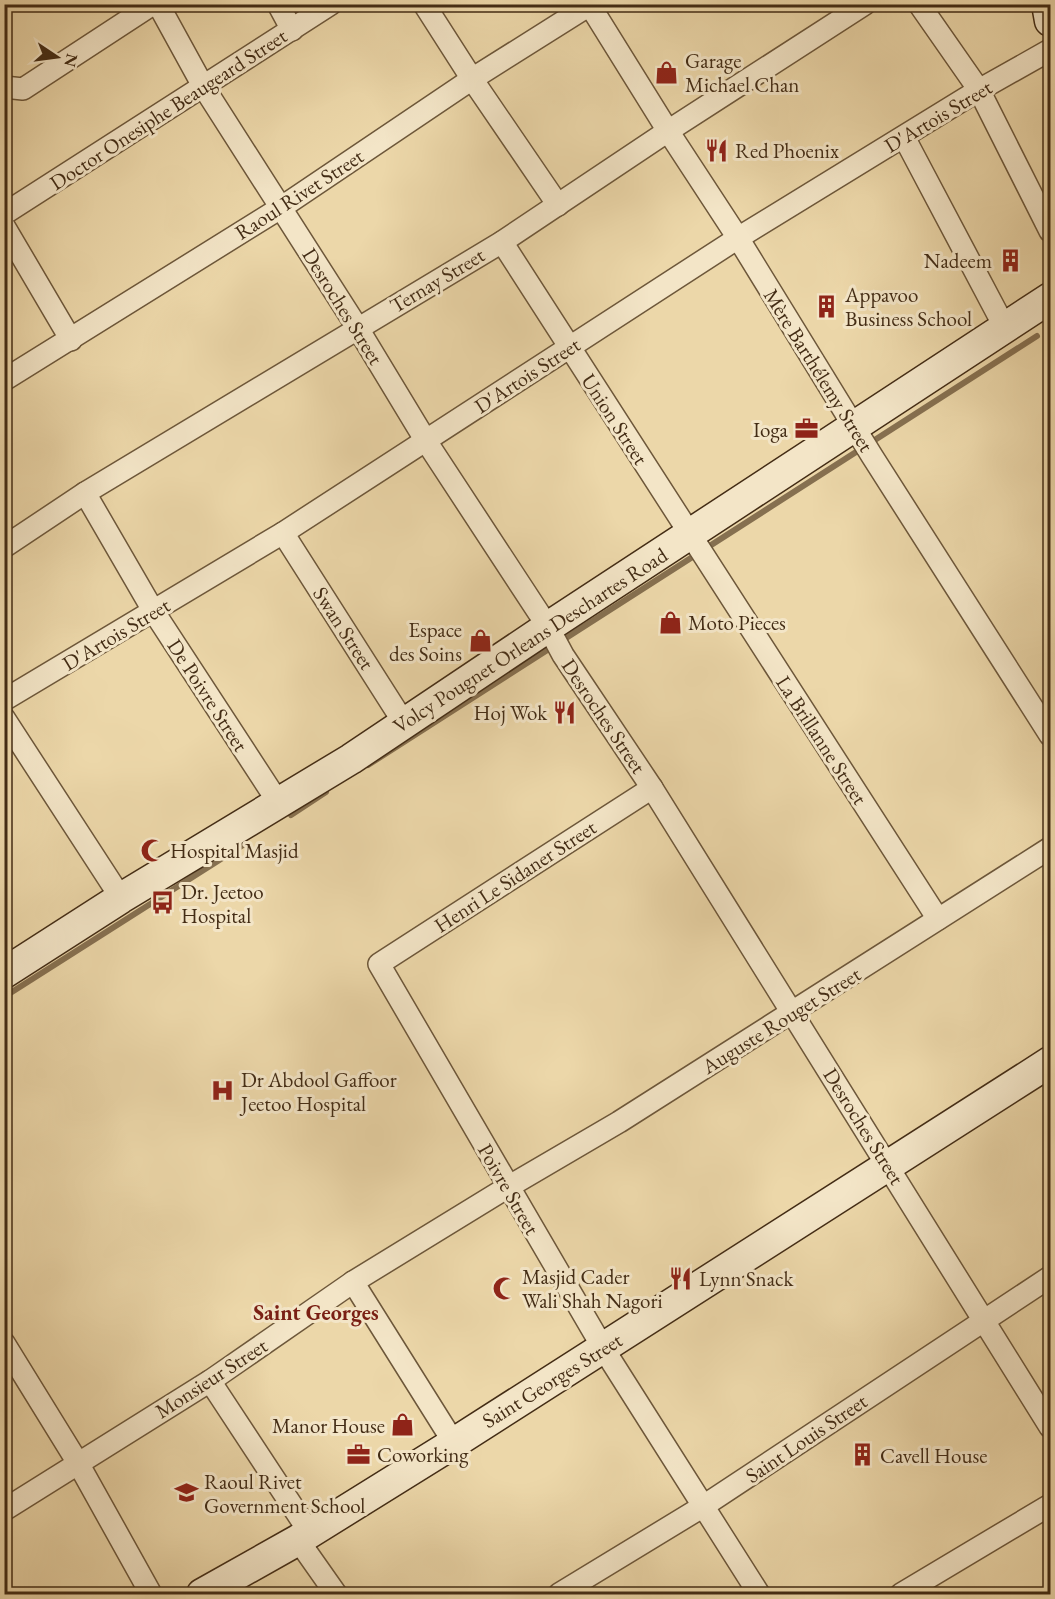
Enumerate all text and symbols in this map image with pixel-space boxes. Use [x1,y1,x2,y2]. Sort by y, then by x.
street label: Doctor Onesiphe Beaugeard Street [44,22,292,196]
north arrow [27,27,87,87]
place label: Garage Michael Chan [685,47,799,98]
text: N [59,52,83,69]
shop icon: Garage Michael Chan [654,59,680,85]
street label: D'Artois Street [879,73,997,159]
restaurant icon: Red Phoenix [704,137,730,163]
place label: Red Phoenix [735,137,839,164]
street label: Raoul Rivet Street [230,142,369,246]
street label: Ternay Street [385,241,490,319]
street label: Desroches Street [296,242,390,370]
place label: Nadeem [924,247,992,274]
building icon: Nadeem [997,247,1023,273]
place label: Appavoo Business School [844,281,972,332]
street label: Mère Barthélemy Street [758,283,880,457]
building icon: Appavoo Business School [814,293,840,319]
street label: D'Artois Street [469,331,585,419]
street label: Union Street [575,368,655,470]
place label: Ioga [753,416,789,443]
office icon: Ioga [793,416,819,442]
street label: Volcy Pougnet Orleans Deschartes Road [388,541,673,739]
street label: Swan Street [307,581,381,675]
street label: D'Artois Street [57,591,175,677]
shop icon: Moto Pieces [657,609,683,635]
place label: Moto Pieces [688,609,786,636]
place label: Espace des Soins [389,616,462,667]
shop icon: Espace des Soins [467,628,493,654]
street label: De Poivre Street [162,634,255,757]
street label: Desroches Street [556,653,653,779]
street label: La Brillanne Street [770,670,874,810]
place label: Hoj Wok [474,699,548,726]
restaurant icon: Hoj Wok [552,699,578,725]
street label: Henri Le Sidaner Street [429,813,601,938]
mosque icon: Hospital Masjid [139,837,165,863]
place label: Hospital Masjid [170,837,299,864]
place label: Dr. Jeetoo Hospital [181,878,264,929]
bus stop icon: Dr. Jeetoo Hospital [150,890,176,916]
street label: Auguste Rouget Street [696,960,866,1080]
street label: Desroches Street [817,1062,911,1190]
place label: Dr Abdool Gaffoor Jeetoo Hospital [239,1066,397,1117]
hospital icon: Dr Abdool Gaffoor Jeetoo Hospital [210,1078,236,1104]
street label: Poivre Street [472,1139,546,1240]
place label: Masjid Cader Wali Shah Nagori [522,1263,663,1314]
restaurant icon: Lynn Snack [668,1265,694,1291]
place label: Lynn Snack [699,1265,795,1292]
mosque icon: Masjid Cader Wali Shah Nagori [491,1275,517,1301]
district label: Saint Georges [253,1298,379,1327]
street label: Saint Georges Street [477,1326,627,1434]
street label: Monsieur Street [150,1331,273,1424]
street label: Saint Louis Street [740,1387,872,1489]
place label: Manor House [272,1412,385,1439]
shop icon: Manor House [390,1412,416,1438]
office icon: Coworking [346,1441,372,1467]
place label: Coworking [377,1441,469,1468]
building icon: Cavell House [849,1442,875,1468]
place label: Cavell House [880,1442,987,1469]
place label: Raoul Rivet Government School [204,1468,365,1519]
school or university icon: Raoul Rivet Government School [173,1480,199,1506]

